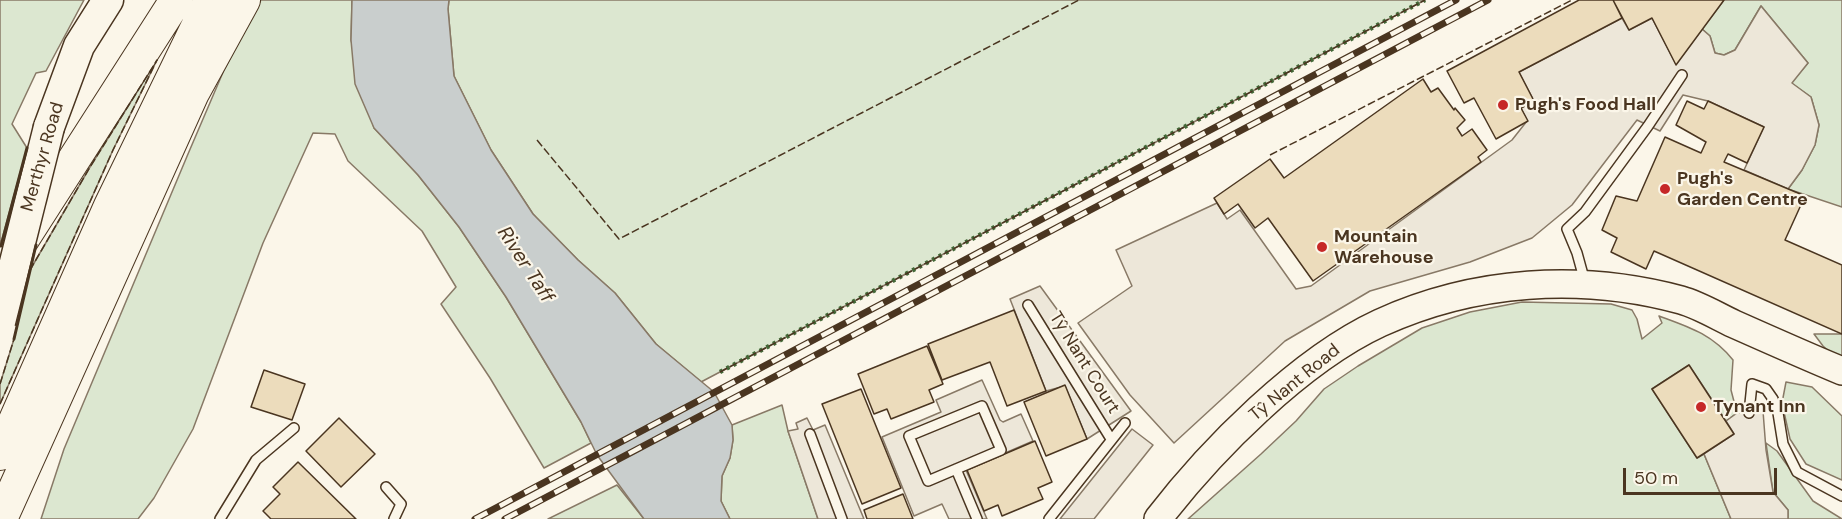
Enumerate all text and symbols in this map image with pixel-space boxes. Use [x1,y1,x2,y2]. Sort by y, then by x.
place label: Pugh's Food Hall [1515,94,1656,116]
marker: Pugh's Food Hall [1496,98,1510,112]
street label: Merthyr Road [17,100,69,214]
place label: Pugh's Garden Centre [1677,168,1808,210]
marker: Pugh's Garden Centre [1658,182,1672,196]
water label: River Taff [491,222,559,308]
place label: Mountain Warehouse [1334,226,1433,268]
marker: Mountain Warehouse [1315,240,1329,254]
street label: Tŷ Nant Court [1044,308,1124,418]
street label: Tŷ Nant Road [1245,340,1345,426]
place label: Tynant Inn [1713,396,1806,418]
marker: Tynant Inn [1694,400,1708,414]
scale bar [1626,456,1780,494]
text: 50 m [1634,466,1678,490]

